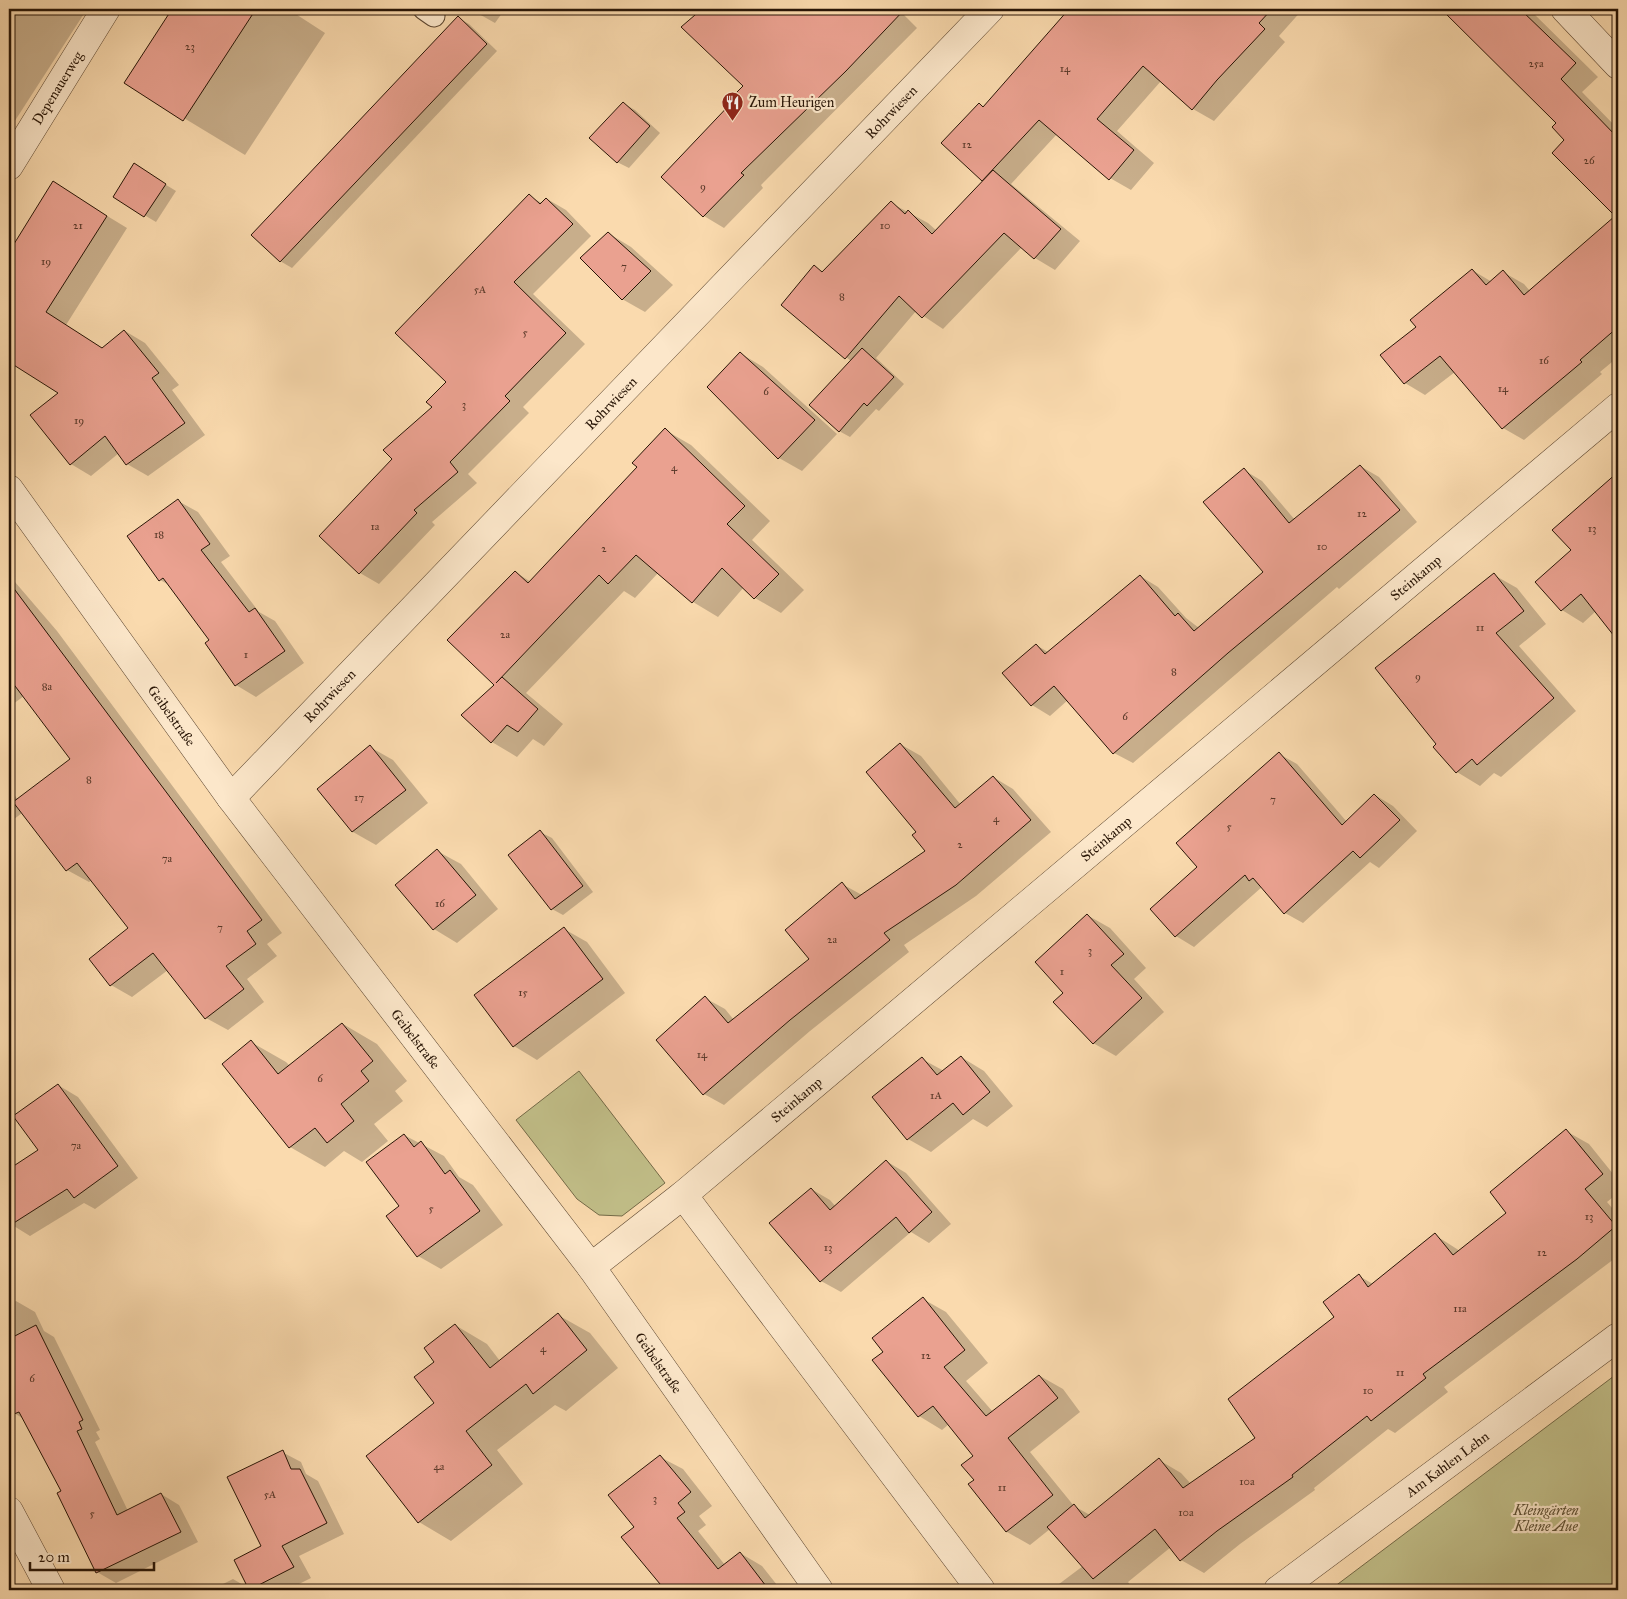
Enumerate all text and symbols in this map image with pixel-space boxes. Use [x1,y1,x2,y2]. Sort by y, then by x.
house number: 23 [185,40,195,53]
street label: Depenauerweg [28,47,87,128]
house number: 25a [1528,57,1544,70]
house number: 14 [1060,62,1071,75]
street label: Rohrwiesen [862,81,921,142]
restaurant icon: Zum Heurigen [721,90,745,121]
place label: Zum Heurigen [749,94,835,111]
house number: 12 [962,138,972,151]
house number: 26 [1583,154,1595,167]
house number: 9 [700,180,706,193]
house number: 21 [73,219,83,232]
house number: 10 [880,219,890,232]
house number: 19 [41,255,51,268]
house number: 7 [621,260,627,273]
house number: 5A [474,283,487,296]
house number: 8 [839,290,845,303]
house number: 5 [522,326,528,339]
house number: 16 [1539,354,1549,367]
street label: Rohrwiesen [581,373,641,433]
house number: 14 [1498,382,1509,395]
house number: 6 [763,385,769,398]
house number: 3 [462,398,466,411]
house number: 19 [74,414,84,427]
house number: 4 [671,461,678,474]
house number: 12 [1357,507,1367,520]
house number: 1a [371,520,380,533]
house number: 13 [1588,522,1596,535]
house number: 18 [154,528,164,541]
house number: 10 [1317,540,1327,553]
house number: 2 [601,542,607,555]
street label: Steinkamp [1387,551,1445,604]
house number: 11 [1476,621,1484,634]
house number: 2a [500,628,510,641]
house number: 1 [244,648,248,661]
street label: Rohrwiesen [300,665,359,726]
house number: 8 [1171,665,1177,678]
house number: 9 [1415,670,1421,683]
house number: 8a [42,680,53,693]
street label: Geibelstraße [144,682,199,749]
house number: 6 [1122,710,1128,723]
house number: 8 [86,773,92,786]
house number: 17 [354,791,364,804]
house number: 7 [1270,793,1276,806]
house number: 4 [993,812,1000,825]
street label: Steinkamp [1077,812,1135,865]
house number: 5 [1226,820,1232,833]
house number: 2 [957,838,963,851]
house number: 7a [162,852,173,865]
house number: 16 [435,897,445,910]
house number: 7 [217,921,223,934]
house number: 2a [827,933,837,946]
house number: 3 [1088,944,1092,957]
house number: 1 [1060,965,1064,978]
house number: 15 [518,986,528,999]
street label: Geibelstraße [388,1006,444,1072]
house number: 14 [697,1048,708,1061]
house number: 6 [317,1072,323,1085]
street label: Steinkamp [767,1073,825,1126]
house number: 1A [930,1089,942,1102]
house number: 7a [71,1139,82,1152]
house number: 5 [428,1202,434,1215]
house number: 13 [1585,1210,1593,1223]
house number: 13 [824,1241,832,1254]
house number: 12 [1537,1246,1547,1259]
house number: 11a [1453,1302,1467,1315]
street label: Geibelstraße [631,1329,686,1397]
house number: 4 [540,1342,547,1355]
house number: 12 [921,1349,931,1362]
house number: 11 [1396,1366,1404,1379]
house number: 6 [29,1372,35,1385]
house number: 10 [1363,1384,1373,1397]
street label: Am Kahlen Lehn [1401,1427,1493,1501]
house number: 4a [434,1460,445,1473]
house number: 10a [1239,1475,1255,1488]
house number: 11 [998,1481,1006,1494]
house number: 5A [264,1488,277,1501]
house number: 3 [653,1492,657,1505]
park label: Kleingärten Kleine Aue [1512,1502,1579,1535]
house number: 10a [1178,1506,1194,1519]
house number: 5 [89,1507,95,1520]
scale bar [30,1539,154,1571]
text: 20 m [38,1548,70,1566]

